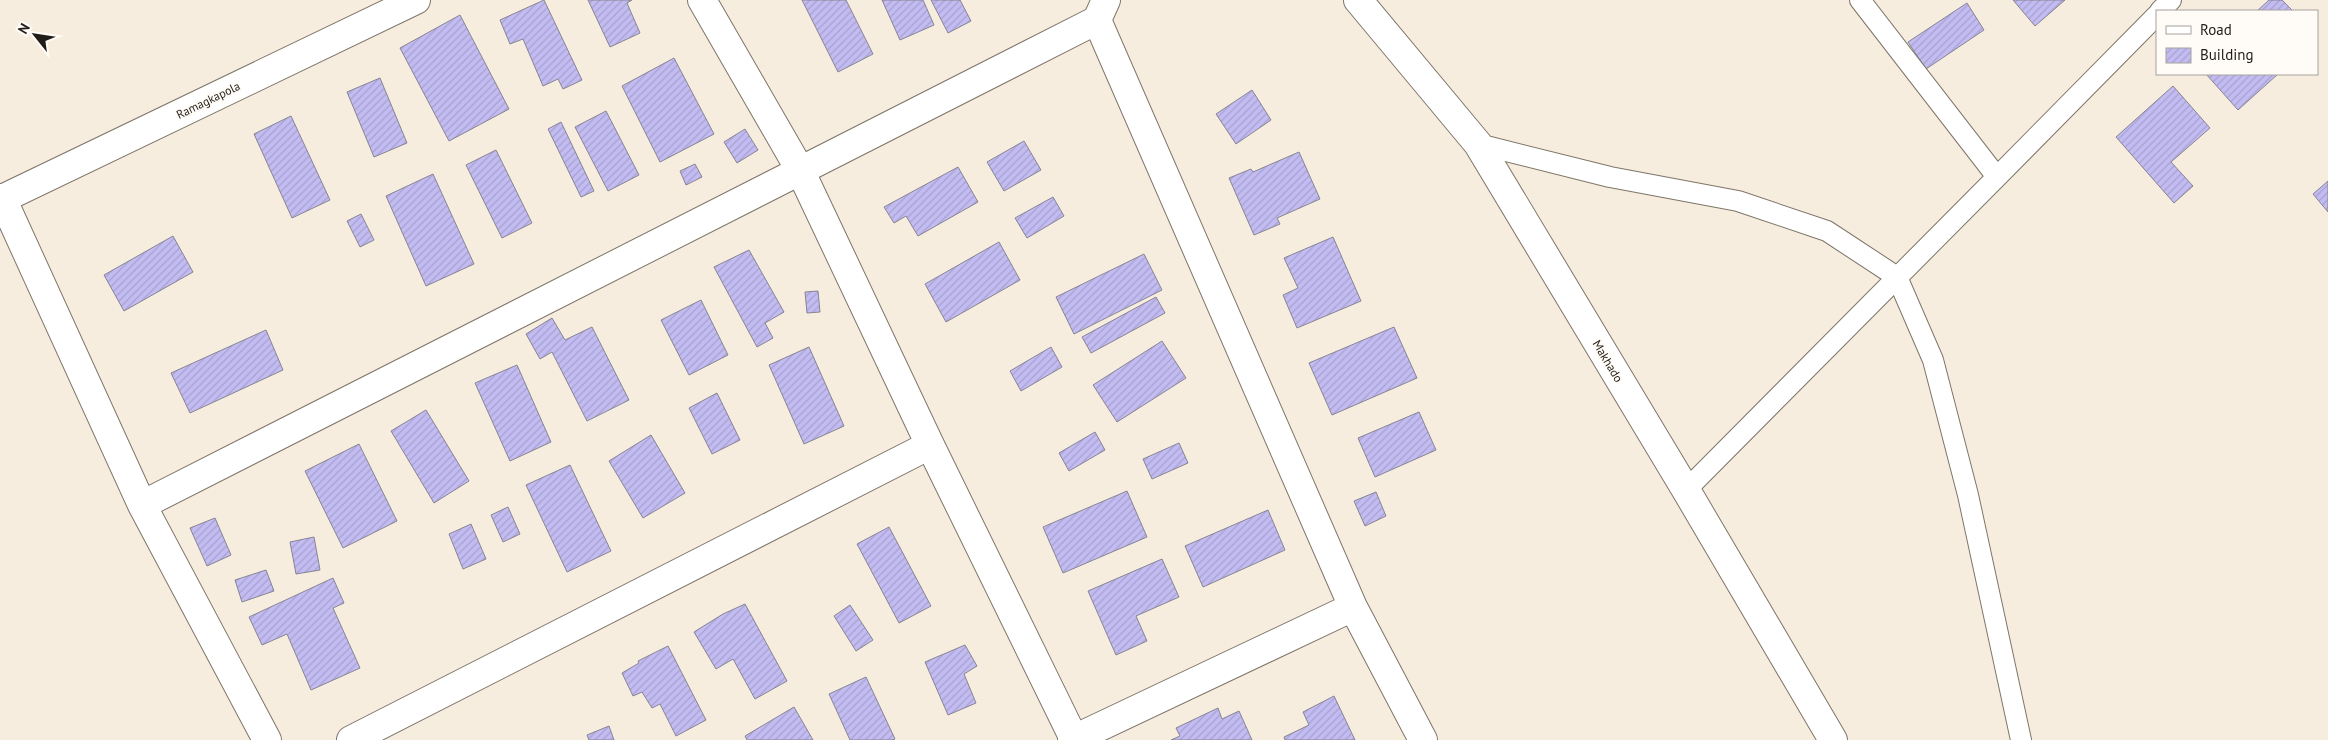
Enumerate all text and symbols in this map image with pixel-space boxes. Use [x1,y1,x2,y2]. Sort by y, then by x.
north arrow [10,10,60,60]
legend [2156,10,2318,75]
text: N [14,20,34,37]
text: Road [2200,20,2232,39]
text: Building [2200,45,2254,64]
street label: Ramagkapola [174,78,242,122]
street label: Makhado [1590,337,1626,385]

